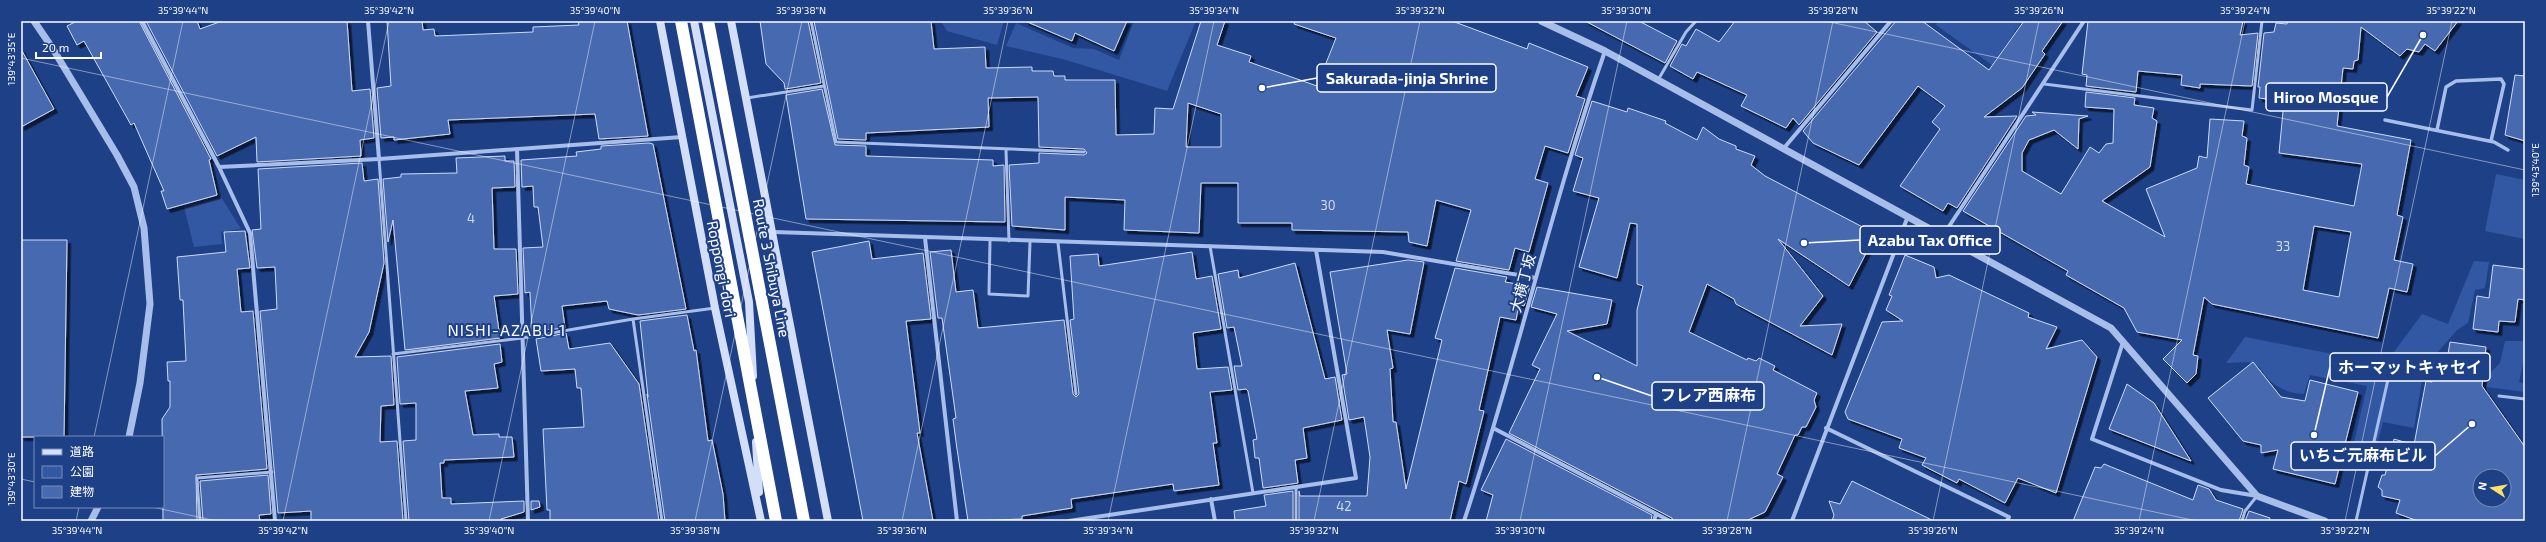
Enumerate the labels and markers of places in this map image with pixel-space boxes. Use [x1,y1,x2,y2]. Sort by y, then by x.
callout: Sakurada-jinja Shrine [1317,64,1496,92]
callout: Hiroo Mosque [2266,83,2387,111]
callout: Azabu Tax Office [1860,226,2000,254]
callout: ホーマットキャセイ [2330,353,2490,381]
callout: フレア西麻布 [1652,382,1764,410]
callout: いちご元麻布ビル [2291,442,2435,470]

